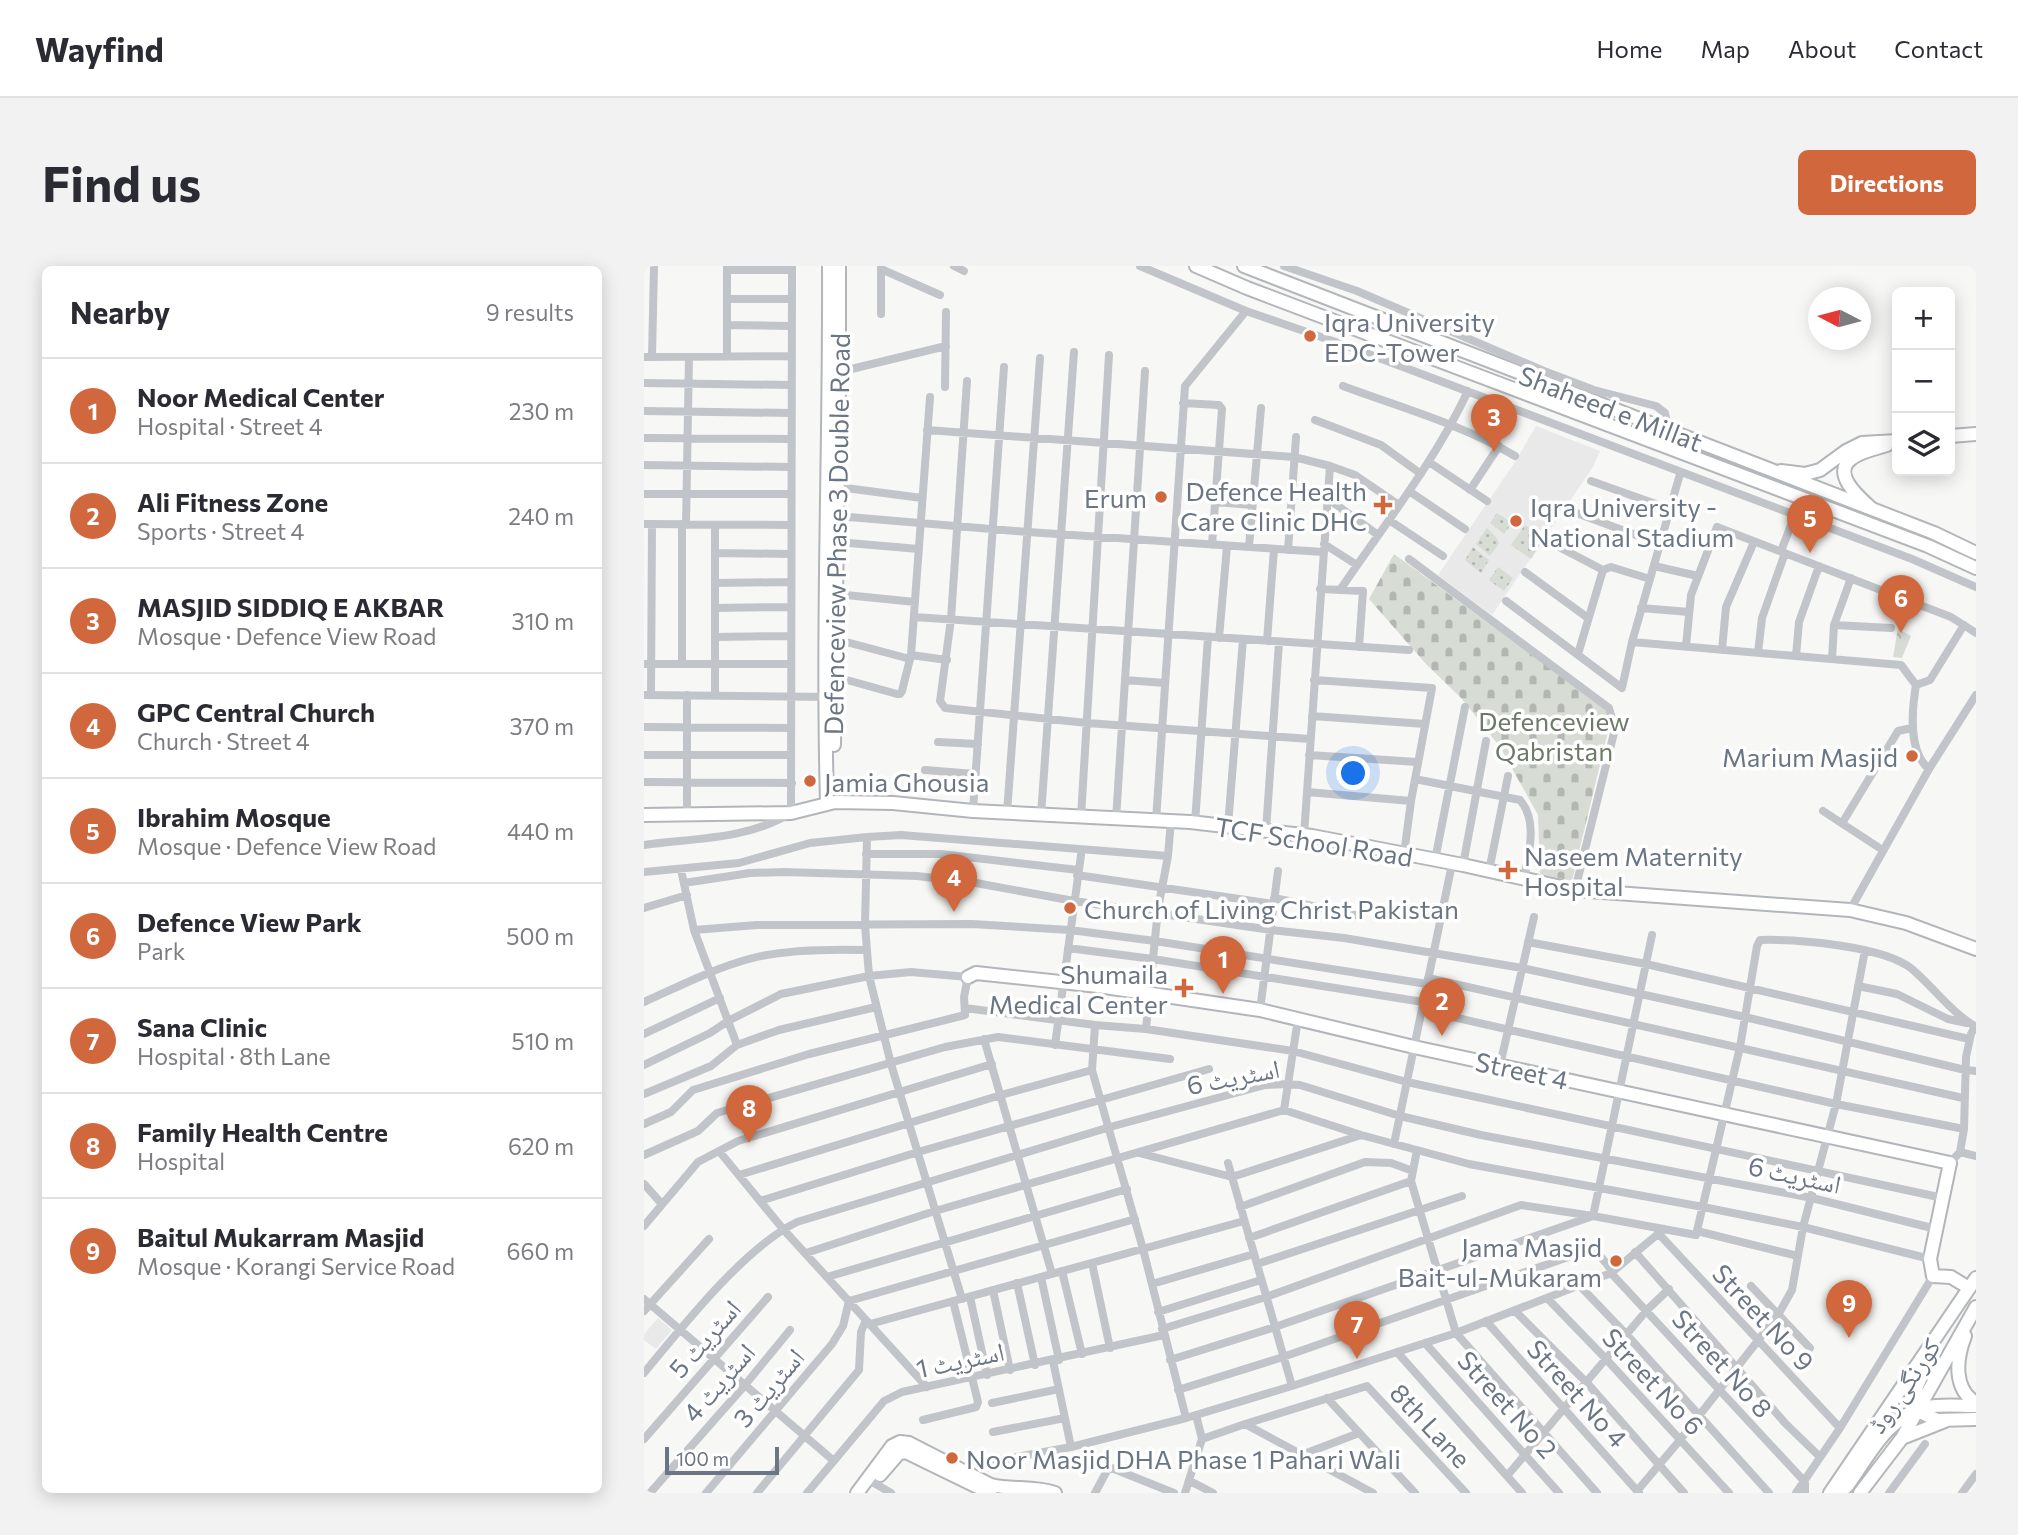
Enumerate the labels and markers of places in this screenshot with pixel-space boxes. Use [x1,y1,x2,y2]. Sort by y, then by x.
place label: Iqra University EDC-Tower [1324,306,1495,367]
marker: Iqra University EDC-Tower [1302,328,1318,344]
pin: 3 [1471,394,1517,452]
place label: Defence Health Care Clinic DHC [1180,475,1367,536]
place label: Erum [1084,482,1147,513]
marker: Erum [1153,489,1169,505]
place label: Iqra University - National Stadium [1530,491,1734,552]
marker: Defence Health Care Clinic DHC [1373,495,1393,515]
pin: 5 [1787,495,1833,553]
marker: Iqra University - National Stadium [1508,513,1524,529]
pin: 6 [1878,575,1924,633]
place label: Marium Masjid [1722,741,1898,772]
marker: Marium Masjid [1904,748,1920,764]
place label: Jamia Ghousia [824,766,989,797]
marker: Jamia Ghousia [802,773,818,789]
place label: Naseem Maternity Hospital [1524,840,1743,901]
pin: 4 [931,854,977,912]
marker: Naseem Maternity Hospital [1498,860,1518,880]
place label: Church of Living Christ Pakistan [1084,893,1459,924]
marker: Church of Living Christ Pakistan [1062,900,1078,916]
pin: 1 [1200,936,1246,994]
place label: Shumaila Medical Center [989,958,1168,1019]
marker: Shumaila Medical Center [1174,978,1194,998]
pin: 2 [1419,978,1465,1036]
pin: 8 [726,1085,772,1143]
place label: Jama Masjid Bait-ul-Mukaram [1398,1231,1602,1292]
marker: Jama Masjid Bait-ul-Mukaram [1608,1253,1624,1269]
pin: 9 [1826,1280,1872,1338]
pin: 7 [1334,1301,1380,1359]
place label: Noor Masjid DHA Phase 1 Pahari Wali [966,1443,1401,1474]
marker: Noor Masjid DHA Phase 1 Pahari Wali [944,1450,960,1466]

